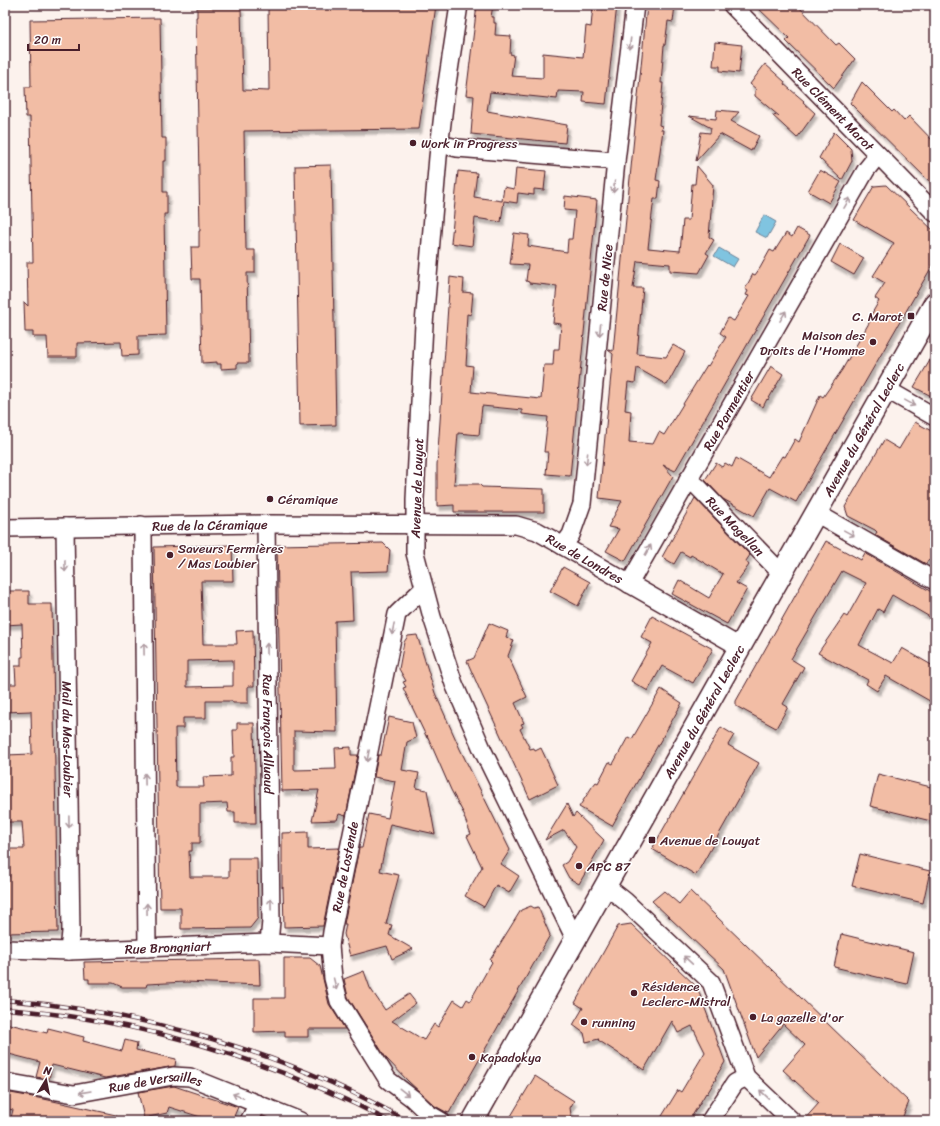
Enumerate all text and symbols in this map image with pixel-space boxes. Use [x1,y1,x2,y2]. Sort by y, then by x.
scale bar [28,26,79,52]
text: 20 m [34,29,61,51]
one-way arrow [626,37,634,50]
street label: Rue Clément Marot [787,61,881,157]
place label: Work in Progress [421,132,517,155]
marker: Work in Progress [408,138,418,148]
one-way arrow [610,180,617,193]
one-way arrow [844,197,852,209]
street label: Rue de Nice [590,243,619,312]
place label: C. Marot [852,305,903,328]
one-way arrow [779,310,787,322]
marker: C. Marot [906,311,916,321]
one-way arrow [596,323,603,336]
place label: Maison des Droits de l'Homme [760,324,866,362]
marker: Maison des Droits de l'Homme [868,337,878,347]
street label: Avenue du Général Leclerc [816,358,911,502]
street label: Rue Parmentier [696,365,761,455]
one-way arrow [904,400,916,407]
street label: Avenue de Louyat [404,437,430,540]
one-way arrow [583,452,590,465]
place label: Céramique [278,488,339,511]
street label: Rue Magellan [701,490,771,562]
marker: Céramique [265,494,275,504]
street label: Rue de la Céramique [152,512,268,537]
street label: Rue de Londres [542,527,628,590]
one-way arrow [843,530,855,537]
place label: Saveurs Fermières / Mas Loubier [178,537,284,575]
one-way arrow [645,544,653,556]
marker: Saveurs Fermières / Mas Loubier [165,550,175,560]
one-way arrow [61,559,69,572]
one-way arrow [389,622,397,635]
street label: Avenue du Général Leclerc [656,640,751,784]
one-way arrow [140,643,148,656]
one-way arrow [264,643,271,656]
street label: Rue François Alluaud [256,674,281,795]
street label: Mail du Mas-Loubier [56,681,81,798]
one-way arrow [363,750,371,763]
one-way arrow [142,773,149,786]
one-way arrow [65,815,73,828]
street label: Rue de Lostende [325,820,365,914]
place label: Avenue de Louyat [659,829,761,852]
marker: Avenue de Louyat [647,835,657,845]
place label: APC 87 [586,855,632,878]
marker: APC 87 [574,861,584,871]
one-way arrow [267,898,275,911]
one-way arrow [143,903,151,916]
street label: Rue Brongniart [124,934,212,960]
one-way arrow [683,955,693,965]
place label: Résidence Leclerc-Mistral [642,975,731,1013]
one-way arrow [331,978,339,991]
marker: Résidence Leclerc-Mistral [629,988,639,998]
place label: La gazelle d'or [761,1006,844,1029]
place label: running [592,1011,636,1034]
marker: La gazelle d'or [748,1012,758,1022]
marker: running [579,1017,589,1027]
place label: Kapadokya [480,1046,542,1069]
marker: Kapadokya [467,1052,477,1062]
north arrow [26,1060,66,1100]
text: N [41,1060,53,1081]
street label: Rue de Versailles [107,1065,207,1099]
one-way arrow [399,1088,410,1096]
one-way arrow [79,1089,92,1097]
one-way arrow [759,1089,769,1099]
one-way arrow [232,1092,244,1099]

